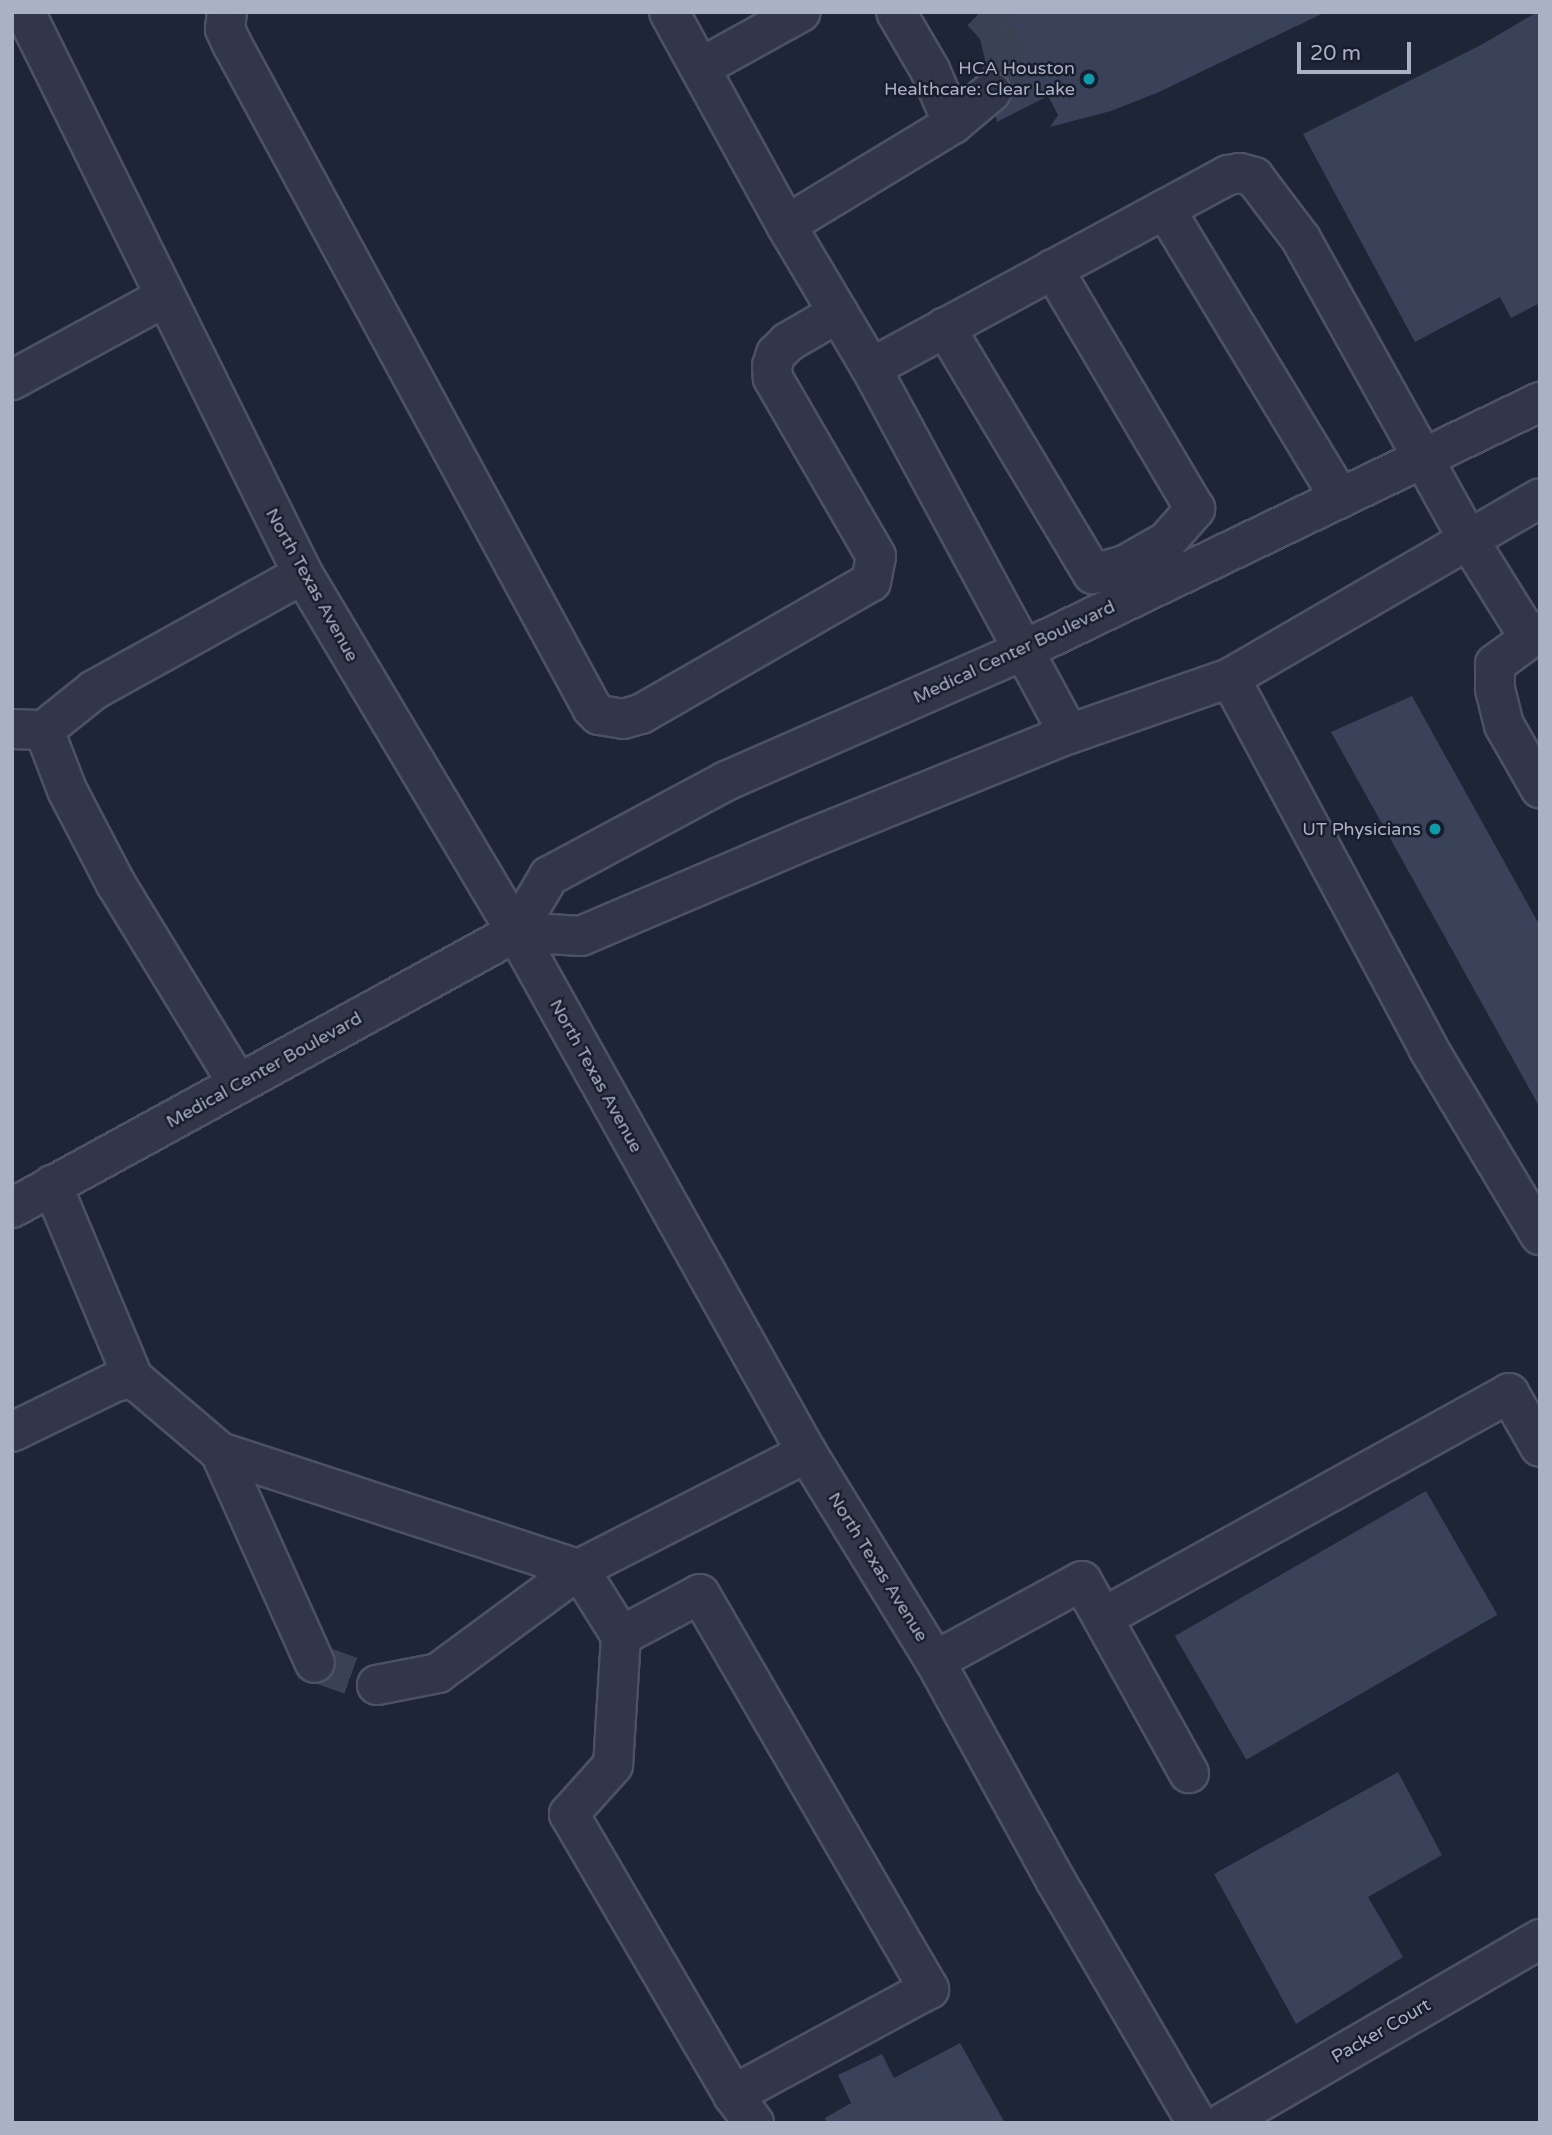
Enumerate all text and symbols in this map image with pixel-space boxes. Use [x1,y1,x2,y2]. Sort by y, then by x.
scale bar [1300,28,1414,72]
text: 20 m [1310,41,1361,66]
place label: HCA Houston Healthcare: Clear Lake [884,58,1075,100]
marker: HCA Houston Healthcare: Clear Lake [1081,71,1097,87]
street label: North Texas Avenue [261,505,363,665]
street label: Medical Center Boulevard [910,596,1118,708]
place label: UT Physicians [1302,818,1421,840]
marker: UT Physicians [1427,821,1443,837]
street label: North Texas Avenue [545,996,647,1156]
street label: Medical Center Boulevard [163,1007,365,1133]
street label: North Texas Avenue [823,1488,933,1646]
street label: Packer Court [1328,1994,1434,2068]

